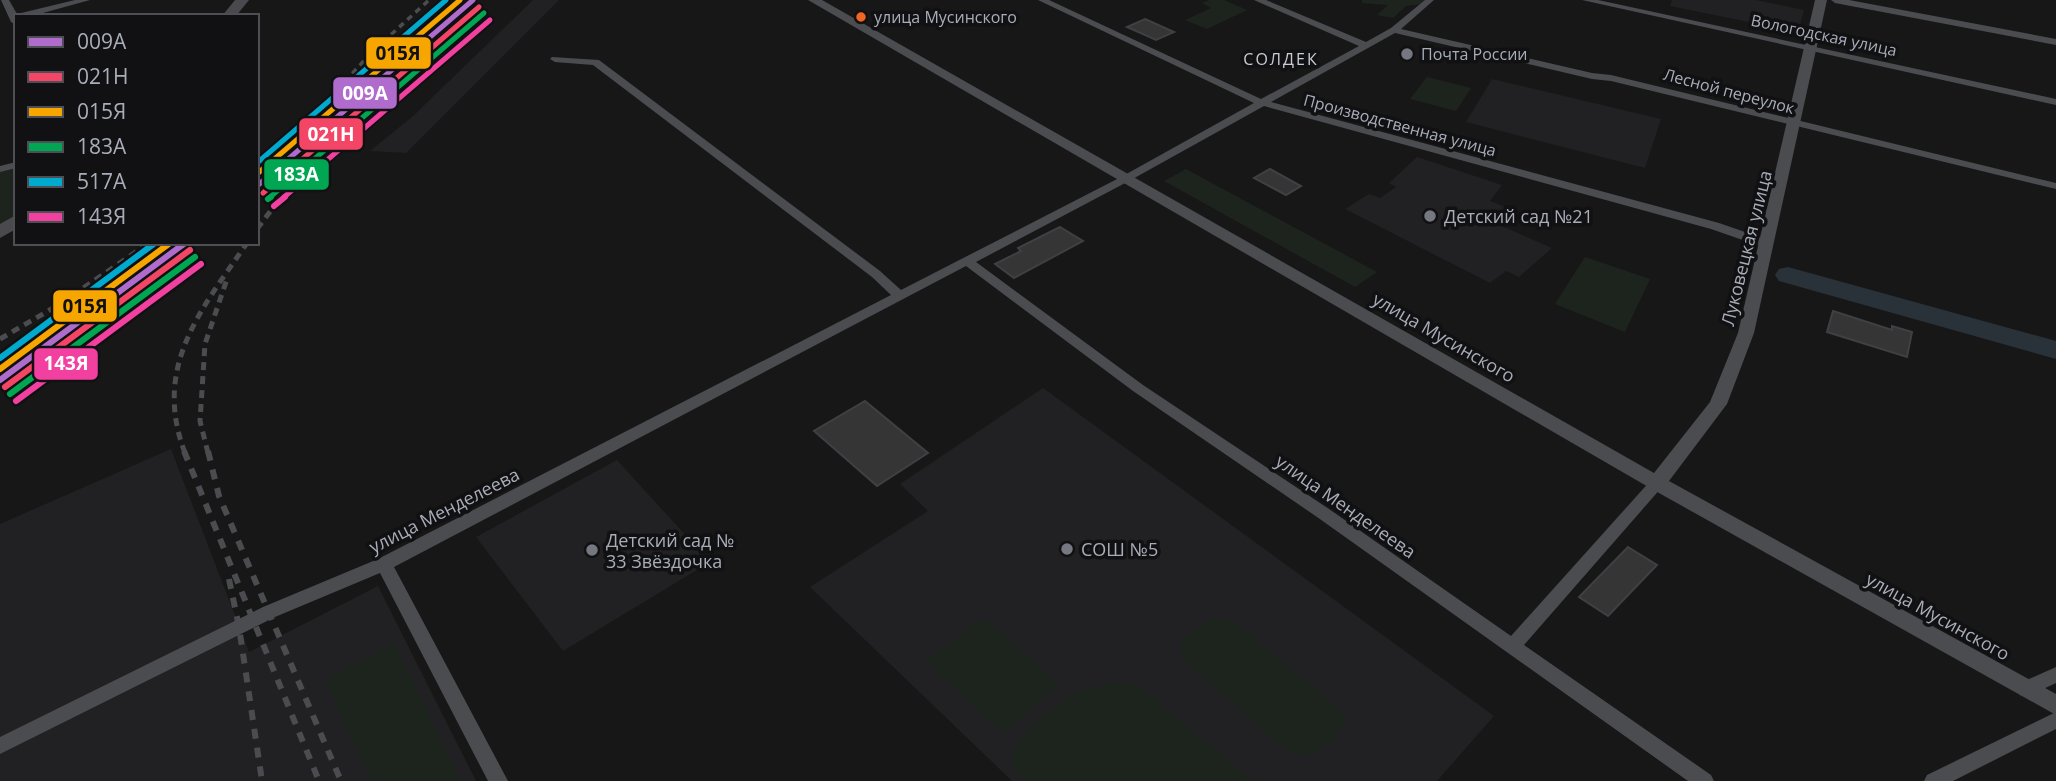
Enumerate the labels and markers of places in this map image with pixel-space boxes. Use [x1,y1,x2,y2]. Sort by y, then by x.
place label: улица Мусинского [874,6,1017,28]
marker: улица Мусинского [854,10,868,24]
place label: Почта России [1421,43,1527,65]
marker: Почта России [1399,46,1415,62]
place label: Детский сад №21 [1444,204,1593,228]
marker: Детский сад №21 [1422,208,1438,224]
place label: Детский сад № 33 Звёздочка [606,528,734,573]
place label: СОШ №5 [1081,537,1158,561]
marker: СОШ №5 [1059,541,1075,557]
marker: Детский сад № 33 Звёздочка [584,542,600,558]

